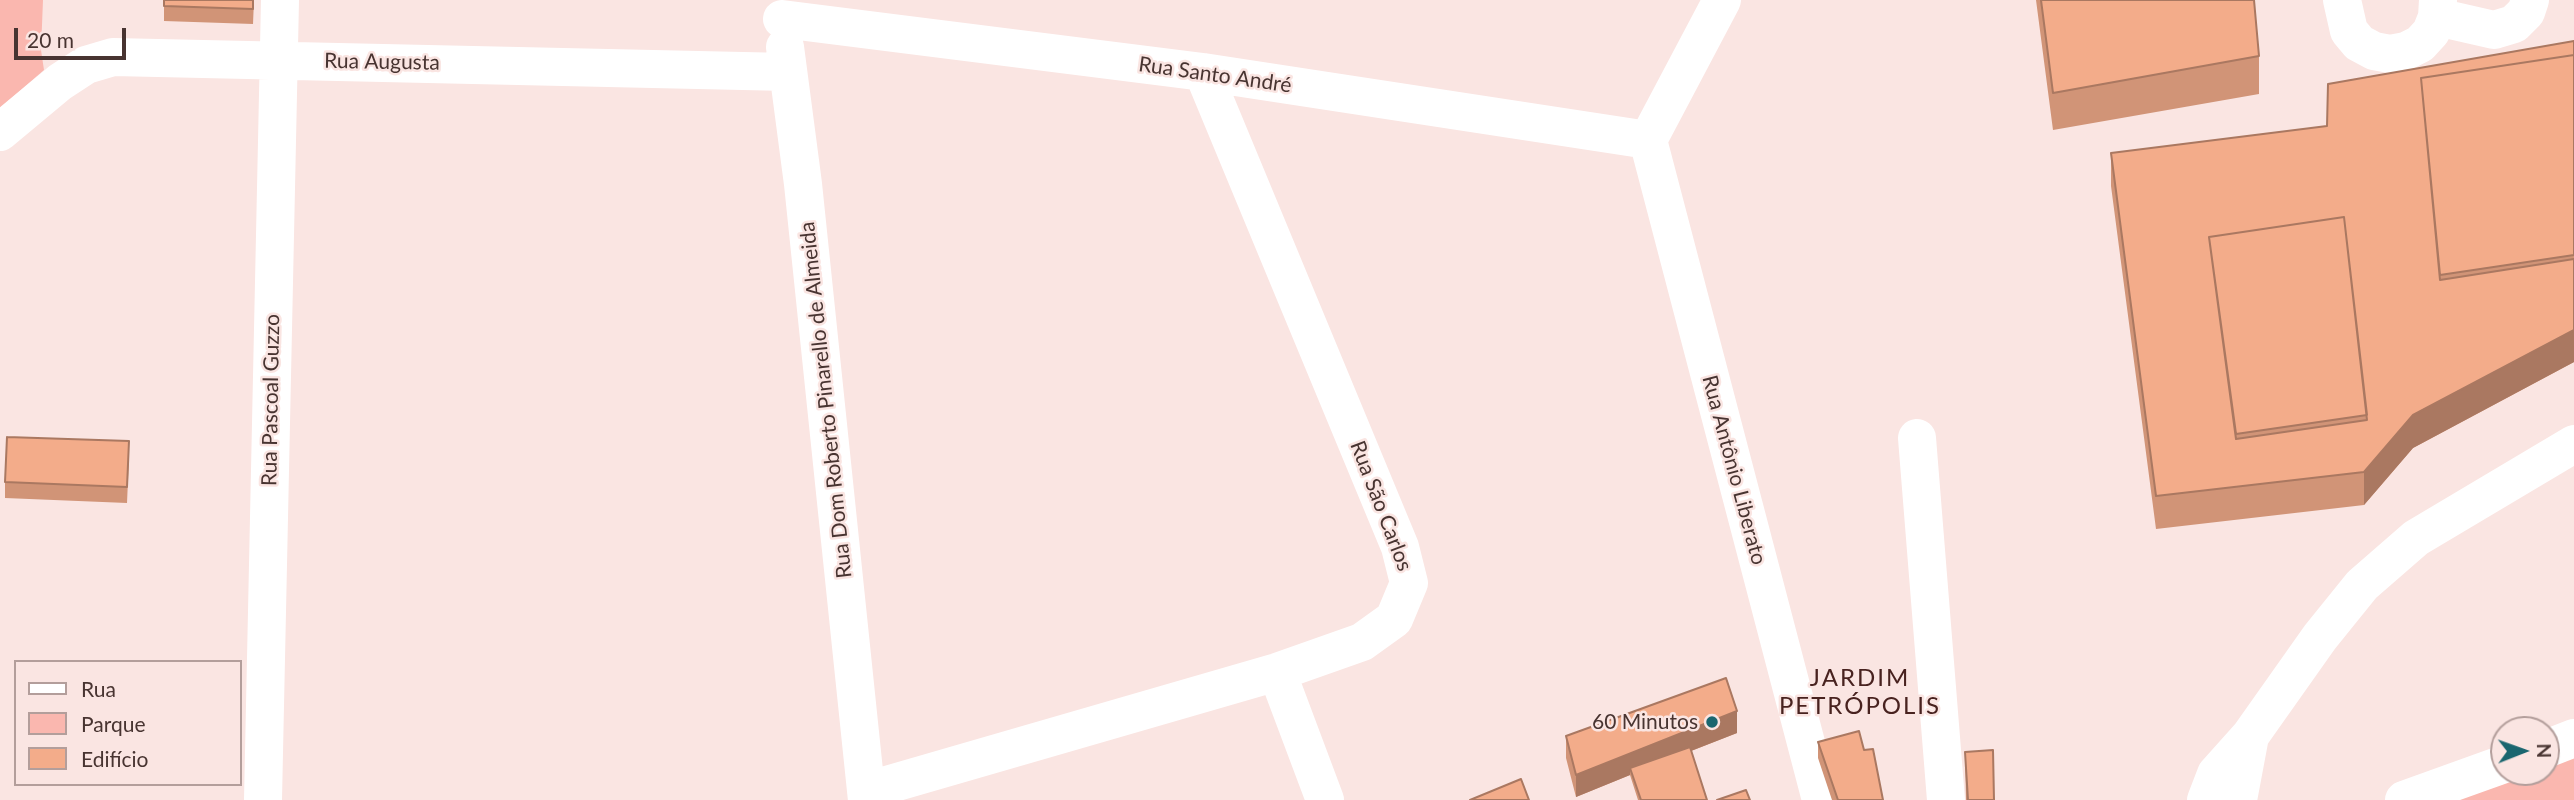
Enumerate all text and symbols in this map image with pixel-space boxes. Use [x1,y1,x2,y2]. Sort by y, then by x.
scale bar [18,14,130,58]
text: 20 m [27,27,74,52]
street label: Rua Augusta [324,48,440,76]
street label: Rua Santo André [1137,52,1293,98]
street label: Rua Dom Roberto Pinarello de Almeida [795,220,857,580]
street label: Rua Pascoal Guzzo [257,314,285,486]
street label: Rua Antônio Liberato [1697,372,1771,568]
street label: Rua São Carlos [1345,437,1417,575]
legend [14,660,242,786]
district label: JARDIM PETRÓPOLIS [1780,664,1940,720]
text: Rua [81,676,116,701]
place label: 60 Minutos [1592,709,1698,735]
text: Parque [81,711,146,736]
marker: 60 Minutos [1704,714,1720,730]
north arrow [2490,716,2560,786]
text: N [2533,743,2556,758]
text: Edifício [81,746,148,771]

